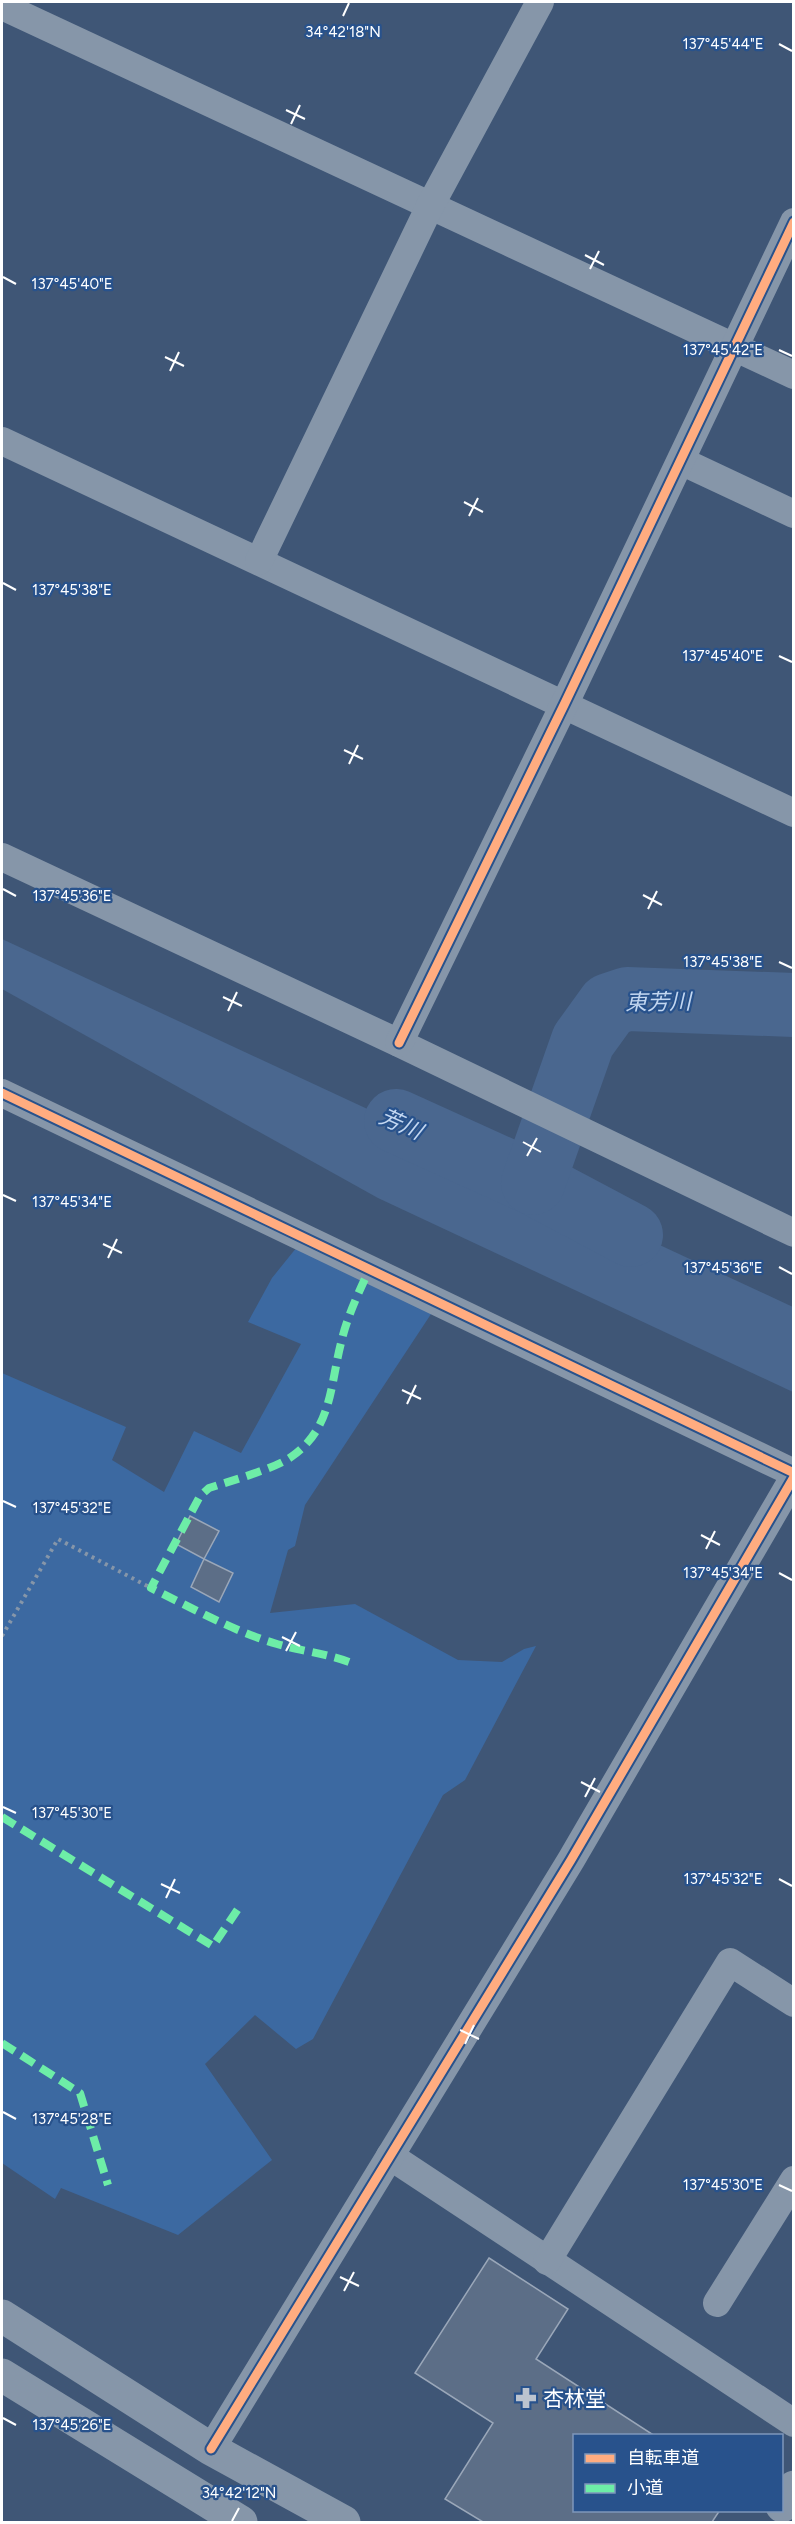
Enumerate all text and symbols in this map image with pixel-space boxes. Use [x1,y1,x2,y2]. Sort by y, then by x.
text: 34°42'18"N [305,23,381,41]
text: 137°45'44"E [682,35,764,53]
text: 137°45'40"E [31,275,113,293]
text: 137°45'42"E [683,341,763,359]
text: 137°45'38"E [32,581,112,599]
text: 137°45'40"E [682,647,764,665]
text: 137°45'36"E [32,887,112,905]
text: 137°45'38"E [683,953,763,971]
water label: 東芳川 [625,988,693,1016]
water label: 芳川 [375,1103,428,1146]
text: 137°45'34"E [32,1193,112,1211]
text: 137°45'36"E [683,1259,763,1277]
text: 137°45'32"E [32,1499,112,1517]
text: 137°45'34"E [683,1564,763,1582]
text: 137°45'30"E [32,1804,112,1822]
text: 137°45'32"E [683,1870,763,1888]
text: 137°45'28"E [32,2110,112,2128]
text: 137°45'30"E [683,2176,763,2194]
pharmacy icon: 杏林堂 [514,2386,538,2410]
place label: 杏林堂 [543,2386,606,2411]
text: 137°45'26"E [32,2416,112,2434]
legend [573,2434,783,2512]
text: 自転車道 [627,2447,699,2469]
text: 小道 [627,2477,663,2499]
text: 34°42'12"N [202,2484,276,2502]

